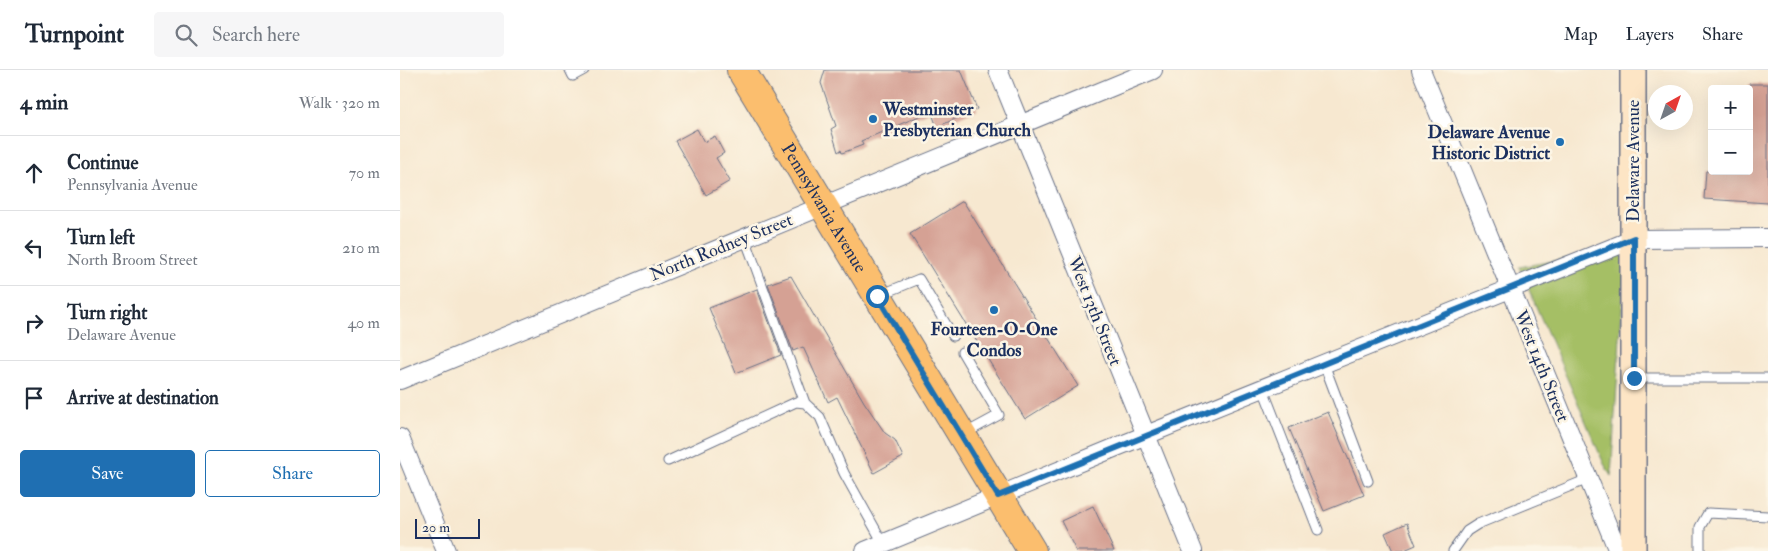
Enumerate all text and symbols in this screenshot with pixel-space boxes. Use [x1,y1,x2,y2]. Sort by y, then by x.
search box [154,12,504,57]
text: Turnpoint [25,19,124,50]
icon: search [172,21,200,49]
text: Search here [212,23,300,47]
text: Map [1564,23,1598,46]
text: Layers [1626,23,1674,46]
text: Share [1702,23,1743,46]
north arrow [1648,85,1693,130]
map controls [1708,85,1753,175]
button: + [1708,85,1753,130]
text: 4 min [20,89,68,116]
text: Walk · 320 m [299,93,380,113]
place label: Westminster Presbyterian Church [882,98,1031,142]
street label: Delaware Avenue [1622,99,1645,222]
marker: Westminster Presbyterian Church [867,113,879,125]
place label: Delaware Avenue Historic District [1427,121,1550,165]
button: − [1708,130,1753,175]
marker: Delaware Avenue Historic District [1554,136,1566,148]
street label: Pennsylvania Avenue [776,139,872,277]
text: Continue [67,151,138,175]
icon: ahead [20,159,48,187]
text: 70 m [349,163,380,183]
text: Pennsylvania Avenue [67,175,198,195]
street label: North Rodney Street [646,208,796,287]
text: Turn left [67,226,135,250]
icon: left [20,234,48,262]
text: 210 m [342,238,380,258]
text: North Broom Street [67,250,198,270]
street label: West 13th Street [1062,252,1127,369]
route start [866,285,889,308]
text: Turn right [67,301,147,325]
marker: Fourteen-O-One Condos [988,304,1000,316]
street label: West 14th Street [1508,306,1574,426]
icon: right [20,309,48,337]
text: 40 m [347,313,380,333]
place label: Fourteen-O-One Condos [930,318,1058,362]
text: Delaware Avenue [67,325,176,345]
route end [1623,367,1646,390]
icon: arrive [20,384,48,412]
text: Arrive at destination [67,386,219,410]
button: Save [20,450,195,497]
button: Share [205,450,380,497]
scale bar [415,516,480,539]
text: 20 m [422,519,450,536]

